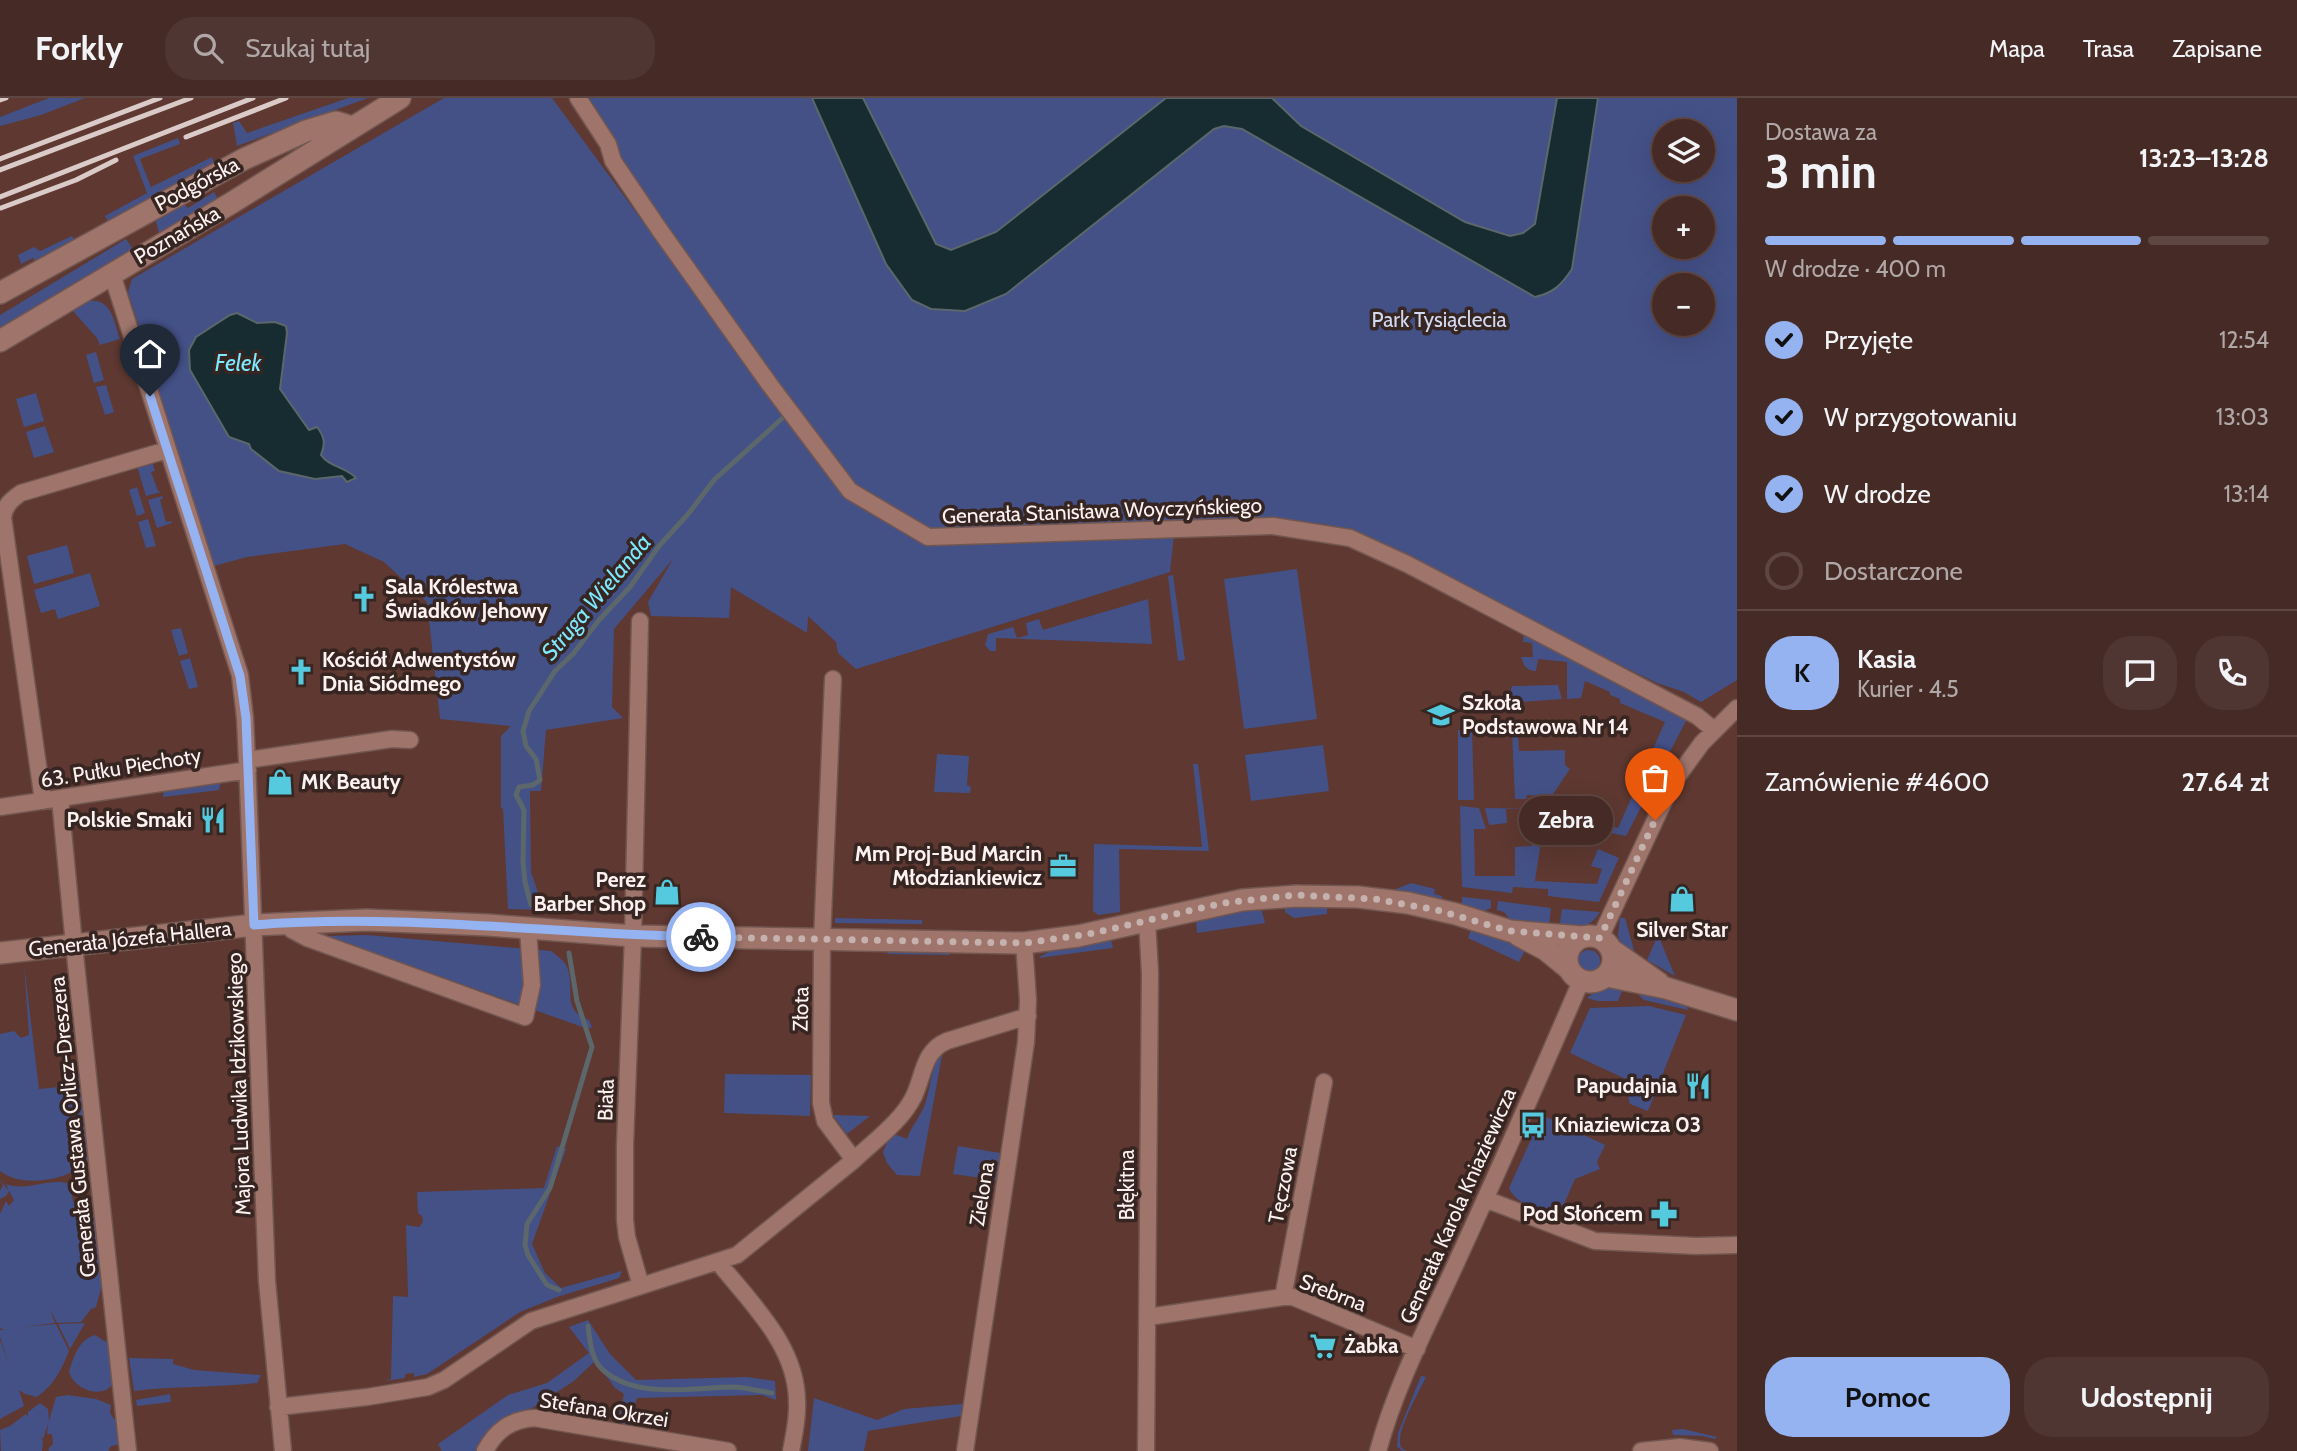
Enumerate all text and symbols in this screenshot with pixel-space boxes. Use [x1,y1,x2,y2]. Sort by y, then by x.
search box [165,17,655,80]
text: Forkly [35,28,123,68]
icon: search [189,29,227,67]
text: Szukaj tutaj [245,32,370,64]
text: Mapa [1989,34,2045,63]
text: Trasa [2083,34,2134,63]
text: Zapisane [2172,34,2262,63]
text: Dostawa za [1765,118,1877,146]
map controls [1652,119,1715,336]
button: layers [1652,119,1715,182]
text: 13:23–13:28 [2139,142,2269,174]
text: 3 min [1765,144,1877,200]
street label: Podgórska [150,151,243,216]
button: + [1652,196,1715,259]
street label: Poznańska [130,200,224,269]
text: W drodze · 400 m [1765,255,1946,283]
button: − [1652,273,1715,336]
park label: Park Tysiąclecia [1372,307,1506,332]
icon: check [1765,321,1803,359]
pin [120,324,180,396]
text: Przyjęte [1824,324,1913,356]
text: 12:54 [2219,326,2269,354]
icon: home [131,335,169,373]
water label: Felek [215,349,263,377]
icon: check [1765,398,1803,436]
text: W przygotowaniu [1824,401,2017,433]
text: 13:03 [2216,403,2269,431]
icon: check [1765,475,1803,513]
text: W drodze [1824,478,1931,510]
text: 13:14 [2223,480,2269,508]
street label: Generała Stanisława Woyczyńskiego [942,492,1262,529]
water label: Struga Wielanda [535,528,657,666]
text: Dostarczone [1824,555,1963,587]
place label: Sala Królestwa Świadków Jehowy [385,574,549,623]
church icon: Sala Królestwa Świadków Jehowy [349,584,379,614]
button: chat [2103,636,2177,710]
button: phone [2195,636,2269,710]
text: Kasia [1857,643,1916,675]
place label: Kościół Adwentystów Dnia Siódmego [322,647,517,696]
church icon: Kościół Adwentystów Dnia Siódmego [286,657,316,687]
text: K [1794,657,1810,689]
text: Kurier · 4.5 [1857,675,1959,703]
place label: Szkoła Podstawowa Nr 14 [1462,690,1629,739]
school or university icon: Szkoła Podstawowa Nr 14 [1426,700,1456,730]
street label: 63. Pułku Piechoty [39,742,203,793]
pin [1625,748,1685,820]
icon: bag [1636,759,1674,797]
text: Zamówienie #4600 [1765,766,1990,798]
text: 27.64 zł [2182,766,2269,798]
shop icon: MK Beauty [265,767,295,797]
place label: MK Beauty [301,769,401,794]
callout: Zebra [1518,796,1613,844]
restaurant icon: Polskie Smaki [198,805,228,835]
text: Zebra [1538,806,1594,834]
place label: Polskie Smaki [67,807,192,832]
place label: Mm Proj-Bud Marcin Młodziankiewicz [855,841,1042,890]
office icon: Mm Proj-Bud Marcin Młodziankiewicz [1048,851,1078,881]
place label: Perez Barber Shop [533,867,646,916]
shop icon: Perez Barber Shop [652,877,682,907]
shop icon: Silver Star [1667,884,1697,914]
courier [666,902,736,972]
street label: Generała Józefa Hallera [27,915,233,962]
place label: Silver Star [1636,917,1728,942]
icon: bike [682,918,720,956]
street label: Majora Ludwika Idzikowskiego [221,952,257,1216]
street label: Generała Gustawa Orlicz-Dreszera [44,976,101,1279]
street label: Złota [788,986,813,1032]
restaurant icon: Papudajnia [1683,1071,1713,1101]
place label: Papudajnia [1576,1073,1678,1098]
street label: Biała [592,1079,619,1121]
street label: Generała Karola Kniaziewicza [1394,1084,1521,1328]
bus stop icon: Kniaziewicza 03 [1518,1110,1548,1140]
place label: Kniaziewicza 03 [1554,1112,1701,1137]
street label: Tęczowa [1263,1144,1302,1225]
street label: Błękitna [1114,1149,1139,1221]
street label: Zielona [964,1160,999,1228]
pharmacy icon: Pod Słońcem [1649,1199,1679,1229]
place label: Pod Słońcem [1522,1201,1643,1226]
street label: Srebrna [1296,1268,1370,1317]
supermarket icon: Żabka [1308,1331,1338,1361]
place label: Żabka [1344,1333,1399,1358]
button: Pomoc [1765,1357,2010,1437]
button: Udostępnij [2024,1357,2269,1437]
street label: Stefana Okrzei [538,1387,670,1432]

